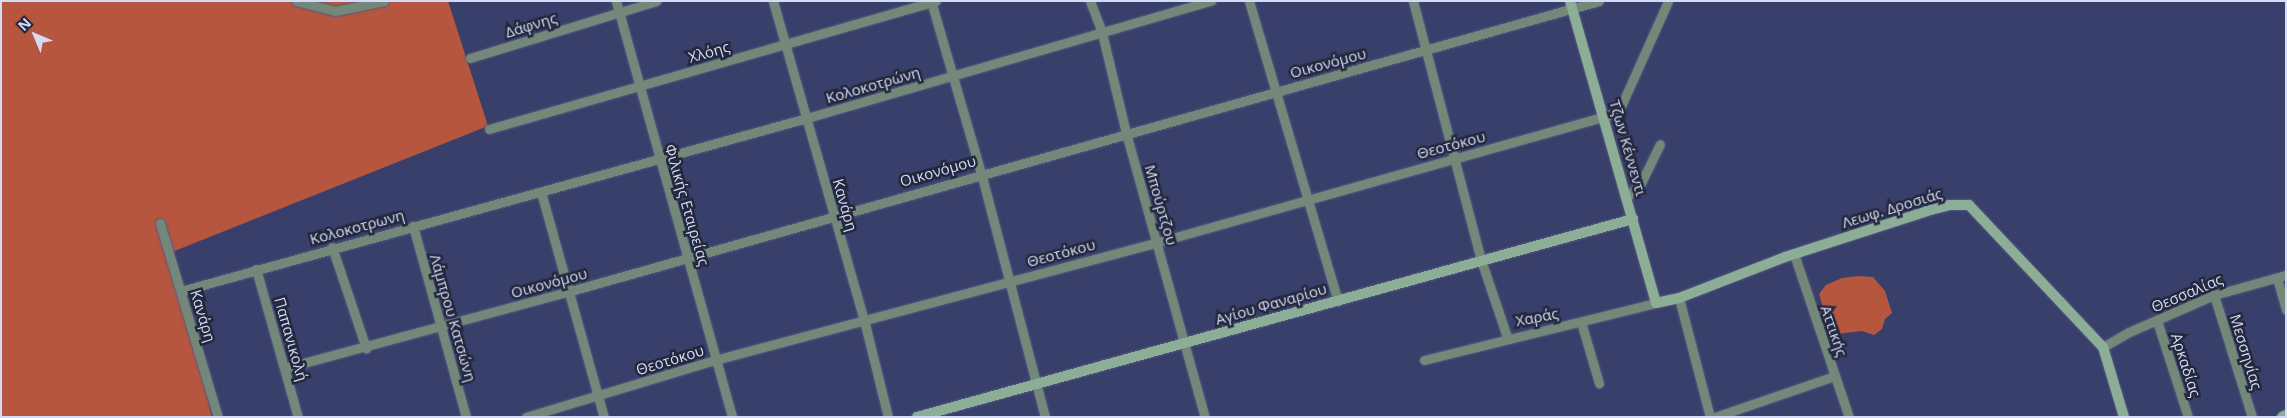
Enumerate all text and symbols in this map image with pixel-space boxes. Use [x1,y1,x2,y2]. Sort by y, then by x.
street label: Δάφνης [503,9,559,41]
north arrow [10,10,60,60]
text: N [13,13,35,35]
street label: Χλόης [686,38,732,66]
street label: Οικονόμου [1288,44,1368,82]
street label: Κολοκοτρώνη [824,63,922,107]
street label: Τζων Κέννεντι [1606,98,1650,198]
street label: Θεοτόκου [1415,127,1487,163]
street label: Φιλικής Εταιρείας [661,142,713,268]
street label: Οικονόμου [898,152,978,190]
street label: Μπούρτζου [1141,163,1181,247]
street label: Κανάρη [829,177,861,233]
street label: Λεωφ. Δροσιάς [1840,184,1944,232]
street label: Κολοκοτρωνη [308,206,406,248]
street label: Θεοτόκου [1025,235,1097,271]
street label: Λάμπρου Κατσώνη [426,252,480,384]
street label: Οικονόμου [509,264,589,302]
street label: Θεσσαλίας [2149,270,2225,316]
street label: Αγίου Φαναρίου [1213,280,1329,328]
street label: Κανάρη [187,288,219,344]
street label: Παπανικολή [270,295,312,383]
street label: Αττικής [1817,303,1851,359]
street label: Χαράς [1514,304,1560,330]
street label: Μεσσηνίας [2226,312,2266,392]
street label: Αρκαδίας [2167,331,2205,399]
street label: Θεοτόκου [634,341,706,379]

